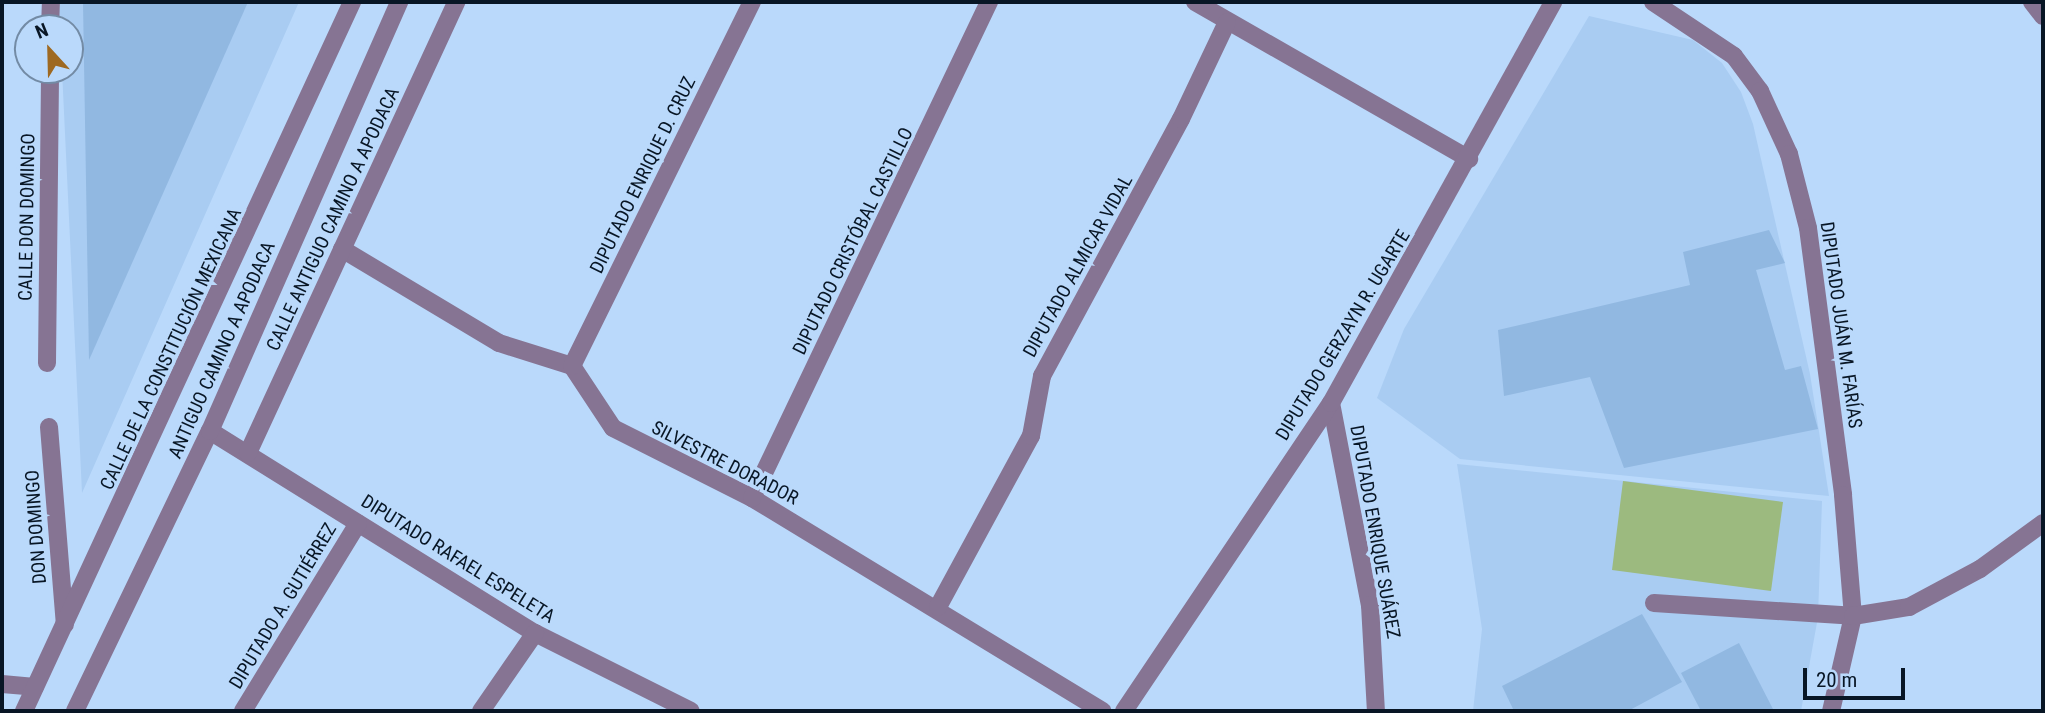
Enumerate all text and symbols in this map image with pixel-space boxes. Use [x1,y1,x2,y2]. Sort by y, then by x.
north arrow [14,14,84,84]
text: N [32,18,51,44]
street label: DIPUTADO ENRIQUE D. CRUZ [585,73,701,277]
street label: CALLE ANTIGUO CAMINO A APODACA [262,84,404,354]
street label: DIPUTADO CRISTÓBAL CASTILLO [788,124,918,358]
street label: CALLE DON DOMINGO [14,133,40,301]
street label: DIPUTADO ALMICAR VIDAL [1018,171,1138,361]
street label: CALLE DE LA CONSTITUCIÓN MEXICANA [96,204,246,494]
street label: DIPUTADO JUÁN M. FARÍAS [1815,220,1867,430]
street label: DIPUTADO GERZAYN R. UGARTE [1271,226,1415,444]
street label: ANTIGUO CAMINO A APODACA [164,238,280,462]
street label: SILVESTRE DORADOR [648,416,802,510]
street label: DIPUTADO ENRIQUE SUÁREZ [1345,424,1405,640]
street label: DON DOMINGO [21,469,51,585]
street label: DIPUTADO RAFAEL ESPELETA [357,490,559,628]
street label: DIPUTADO A. GUTIÉRREZ [224,519,342,693]
scale bar [1807,654,1909,698]
text: 20 m [1816,668,1857,692]

